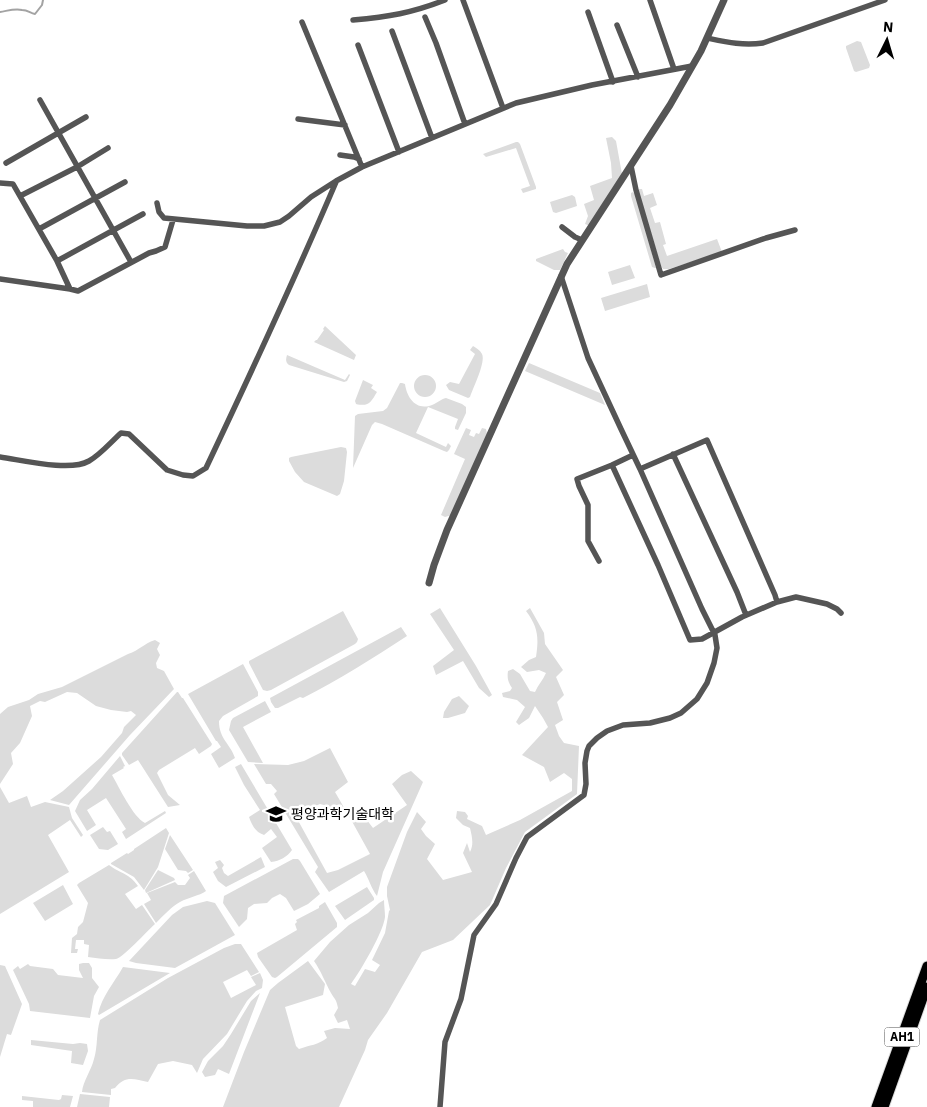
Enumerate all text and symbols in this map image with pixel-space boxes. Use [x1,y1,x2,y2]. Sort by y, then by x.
north arrow [862,15,912,65]
text: N [882,18,894,36]
school or university icon: 평양과학기술대학 [265,803,287,825]
place label: 평양과학기술대학 [291,805,394,823]
road number: AH1 [884,1028,920,1046]

